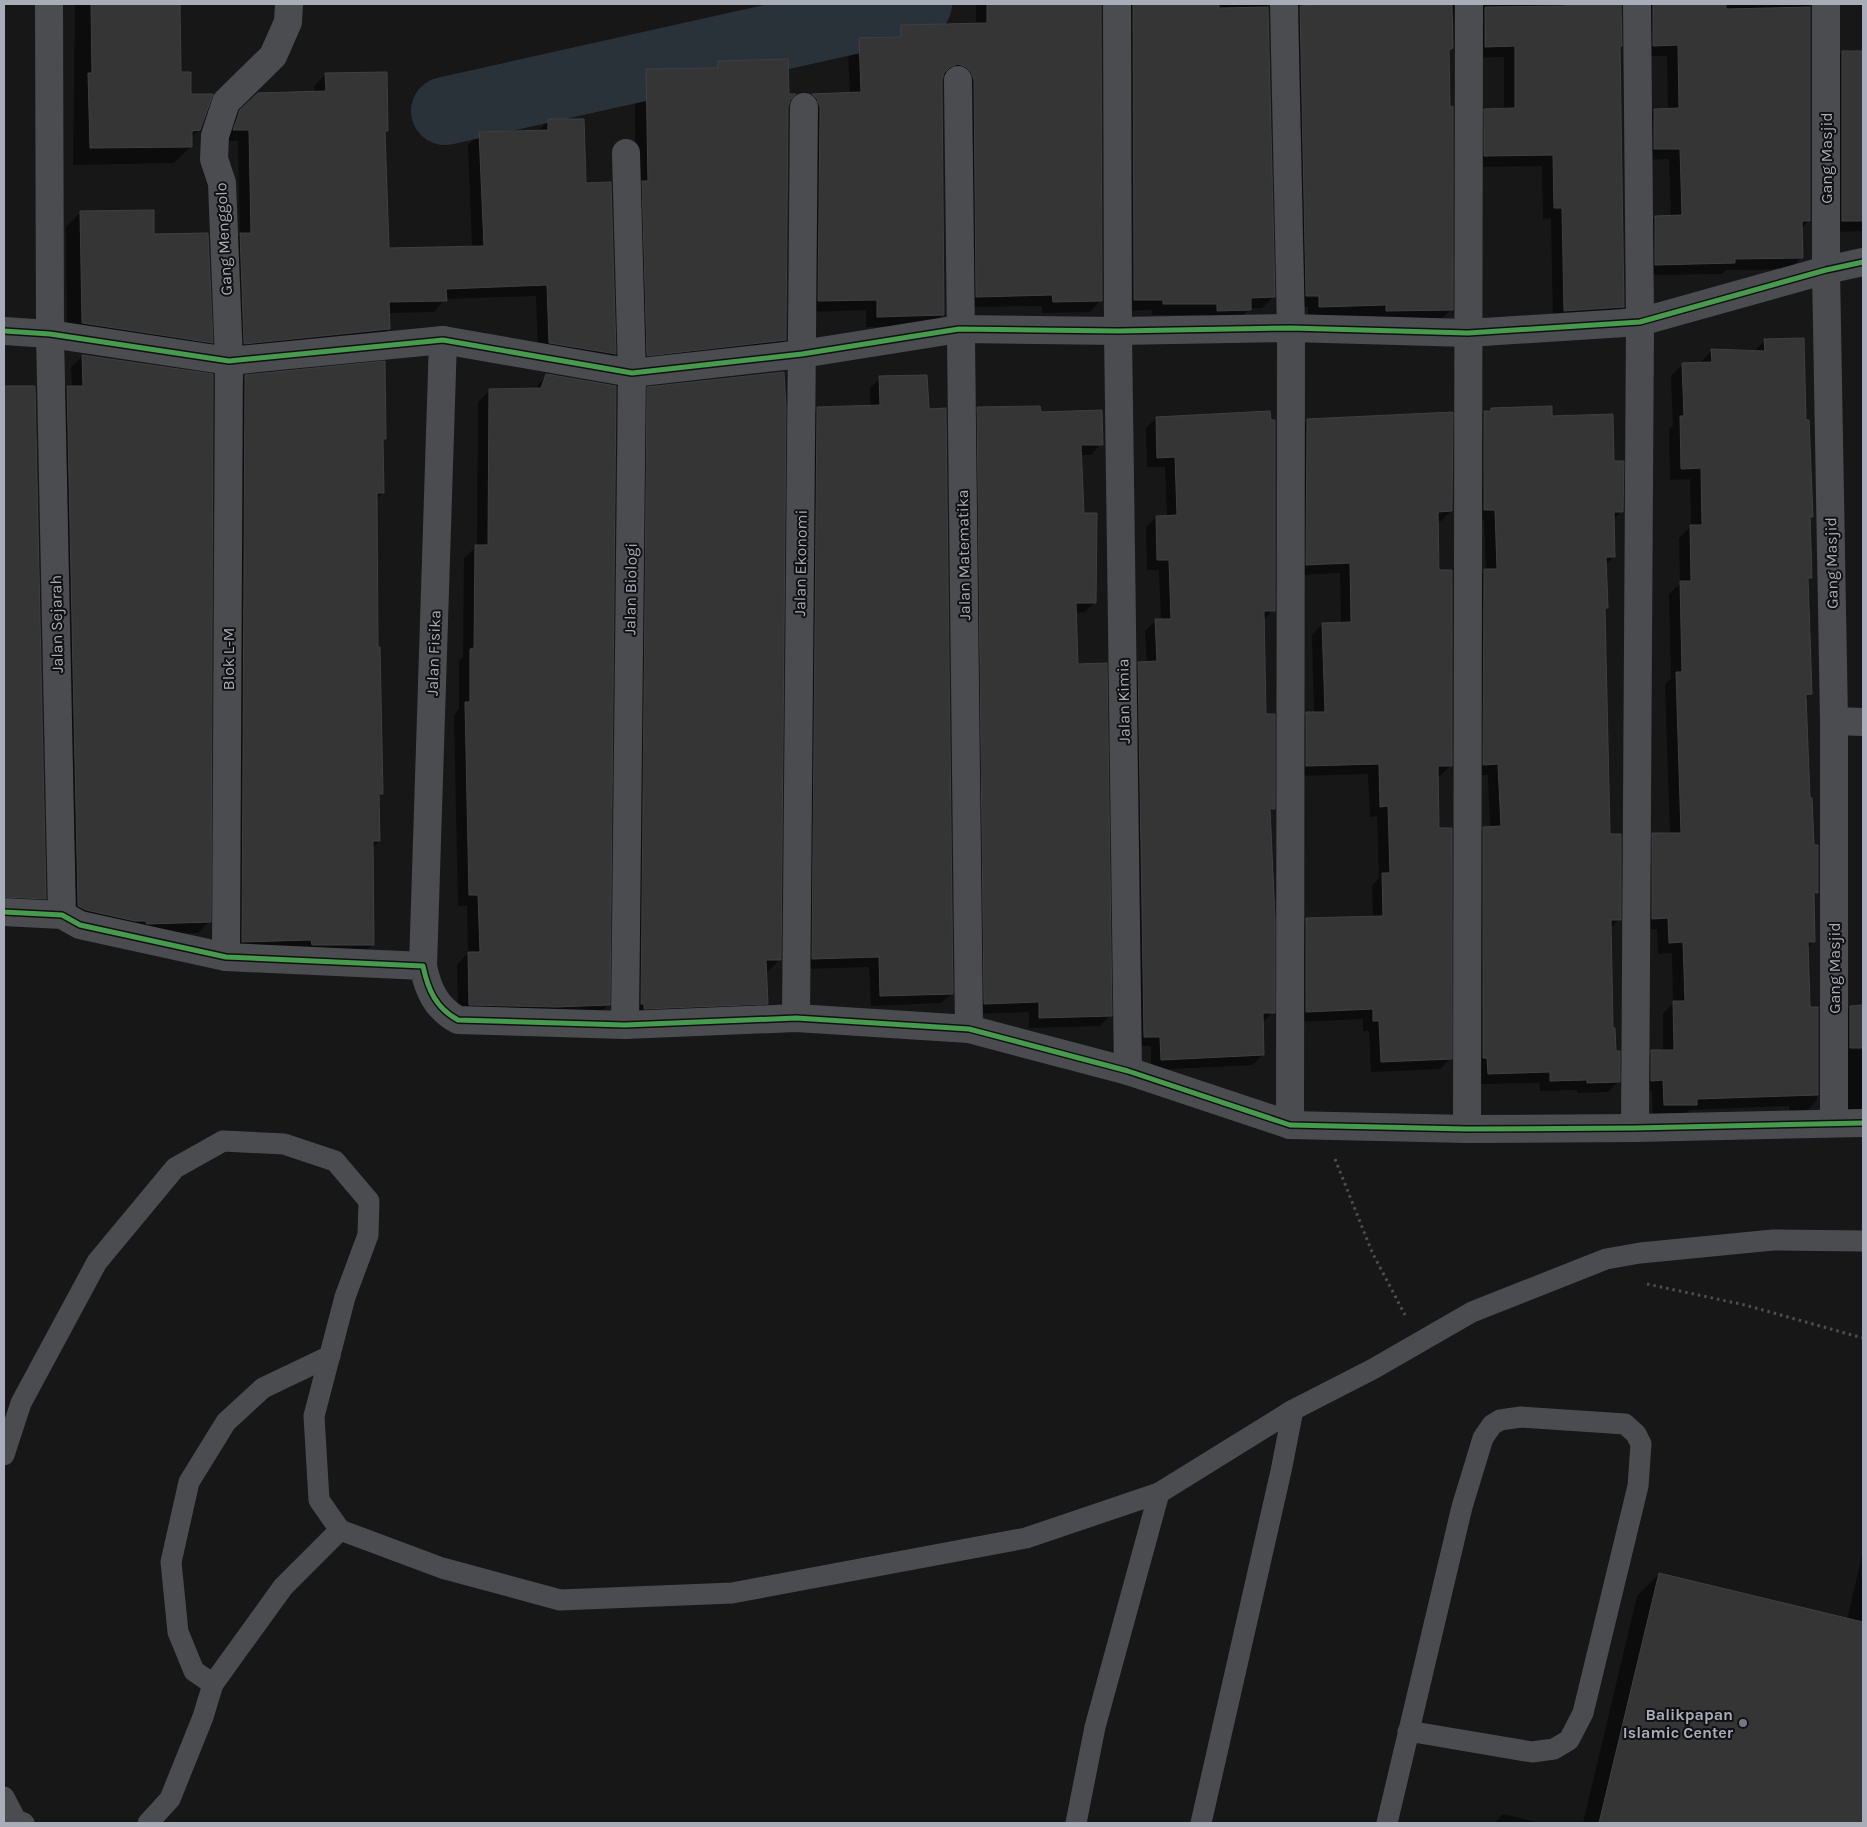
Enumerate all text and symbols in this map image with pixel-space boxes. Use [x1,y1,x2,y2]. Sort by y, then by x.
street label: Gang Masjid [1817,112,1836,204]
street label: Gang Menggolo [211,182,236,296]
street label: Jalan Matematika [953,489,974,621]
street label: Jalan Ekonomi [790,509,811,617]
street label: Gang Masjid [1821,517,1842,609]
street label: Jalan Biologi [620,543,641,635]
street label: Jalan Sejarah [46,575,67,673]
street label: Jalan Fisika [423,610,444,696]
street label: Blok L-M [219,628,238,690]
street label: Jalan Kimia [1113,658,1134,744]
street label: Gang Masjid [1825,922,1844,1014]
place label: Balikpapan Islamic Center [1623,1705,1734,1742]
marker: Balikpapan Islamic Center [1737,1717,1749,1729]

